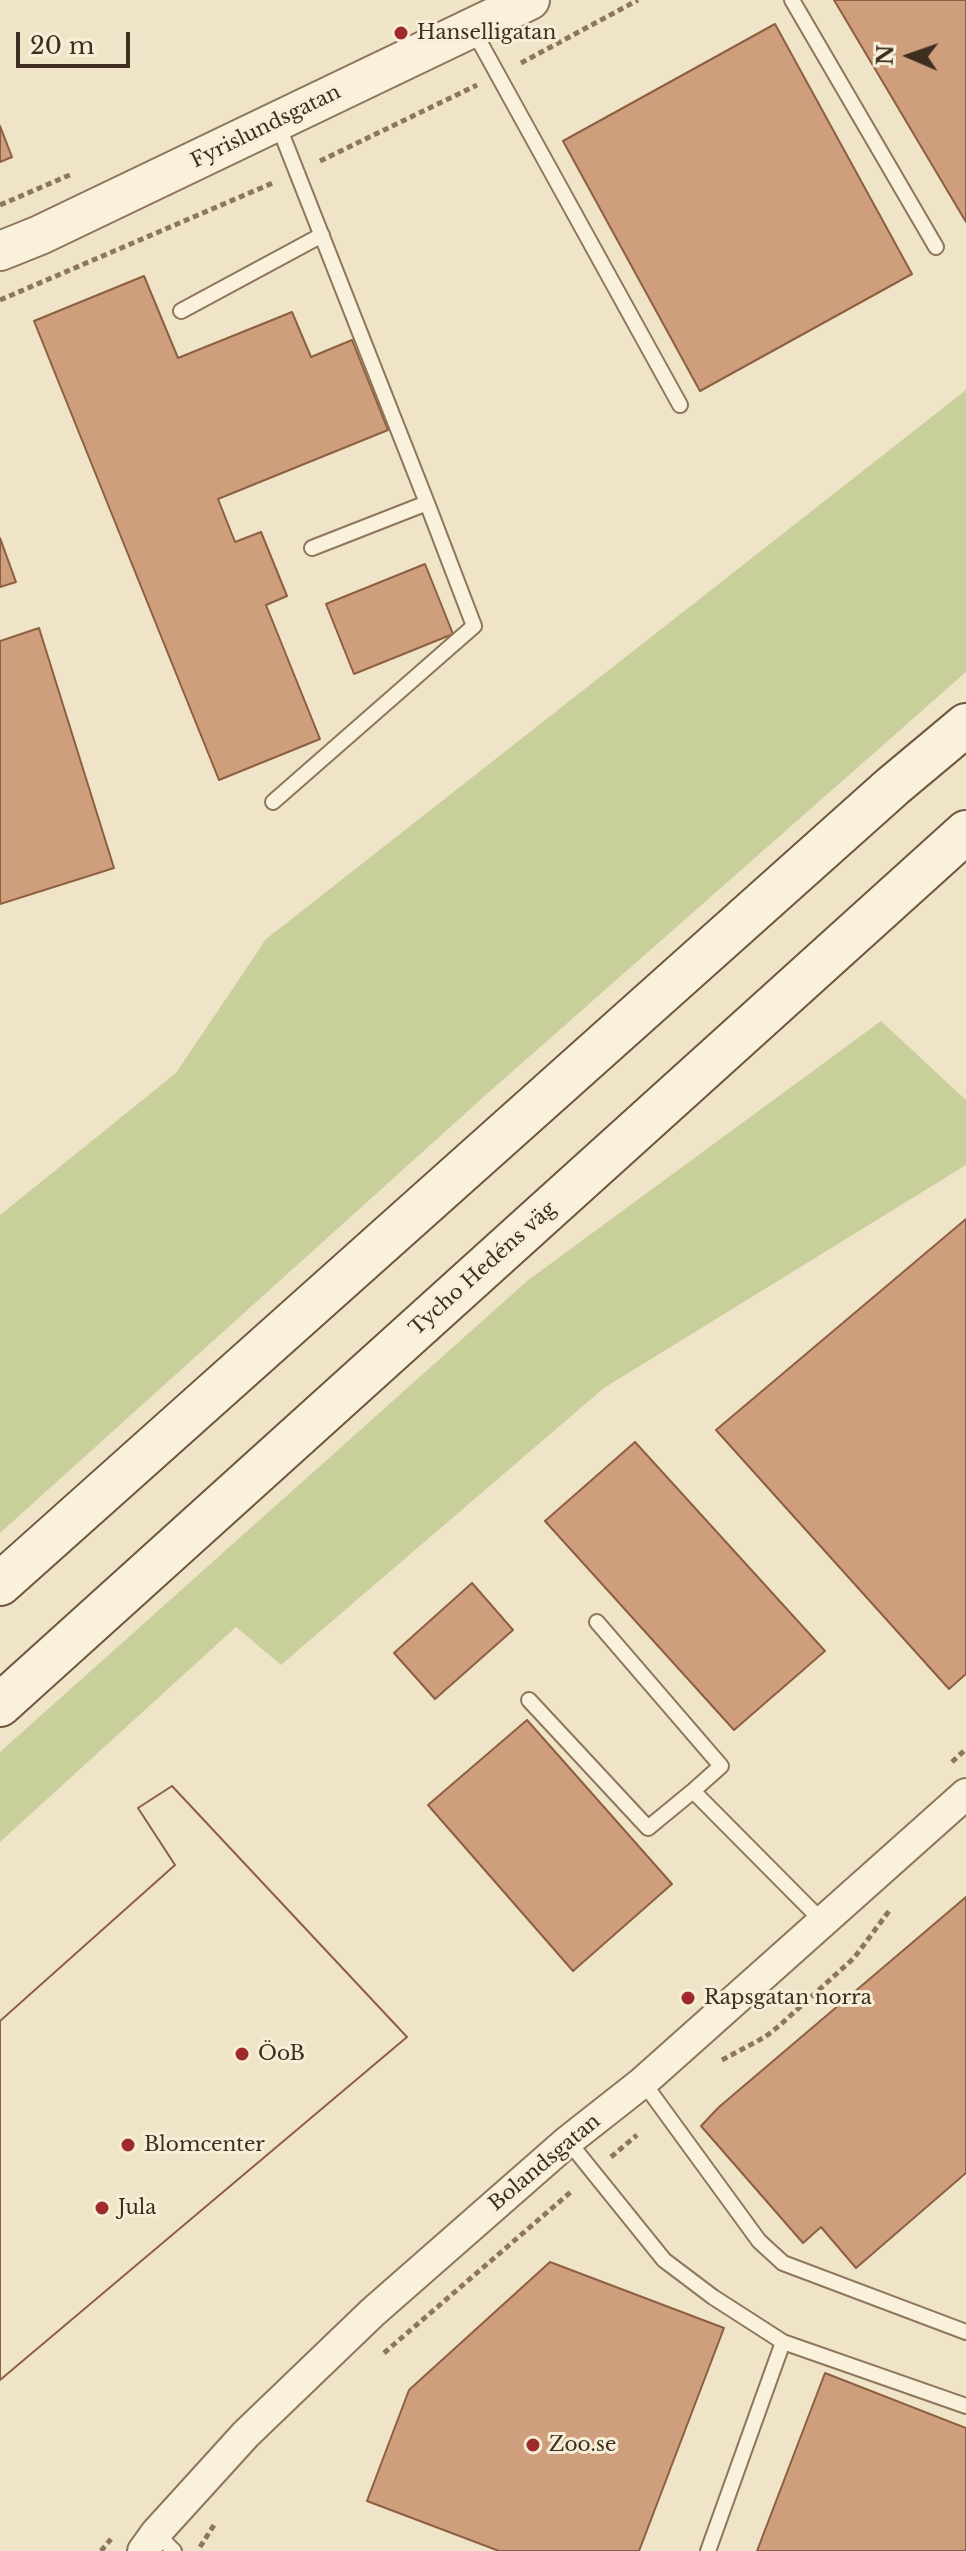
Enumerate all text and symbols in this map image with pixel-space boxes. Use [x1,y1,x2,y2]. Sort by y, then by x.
scale bar [20,16,134,66]
north arrow [870,16,950,96]
place label: Hanselligatan [417,21,556,45]
marker: Hanselligatan [392,24,410,42]
text: 20 m [30,31,95,60]
text: N [872,44,899,66]
street label: Fyrislundsgatan [187,80,345,174]
street label: Tycho Hedéns väg [405,1197,561,1341]
place label: Rapsgatan norra [704,1986,872,2010]
marker: Rapsgatan norra [679,1989,697,2007]
place label: ÖoB [258,2042,305,2066]
marker: ÖoB [233,2045,251,2063]
street label: Bolandsgatan [484,2110,606,2216]
place label: Blomcenter [144,2133,265,2157]
marker: Blomcenter [119,2136,137,2154]
place label: Jula [118,2196,156,2220]
marker: Jula [93,2199,111,2217]
place label: Zoo.se [549,2433,616,2457]
marker: Zoo.se [524,2436,542,2454]

